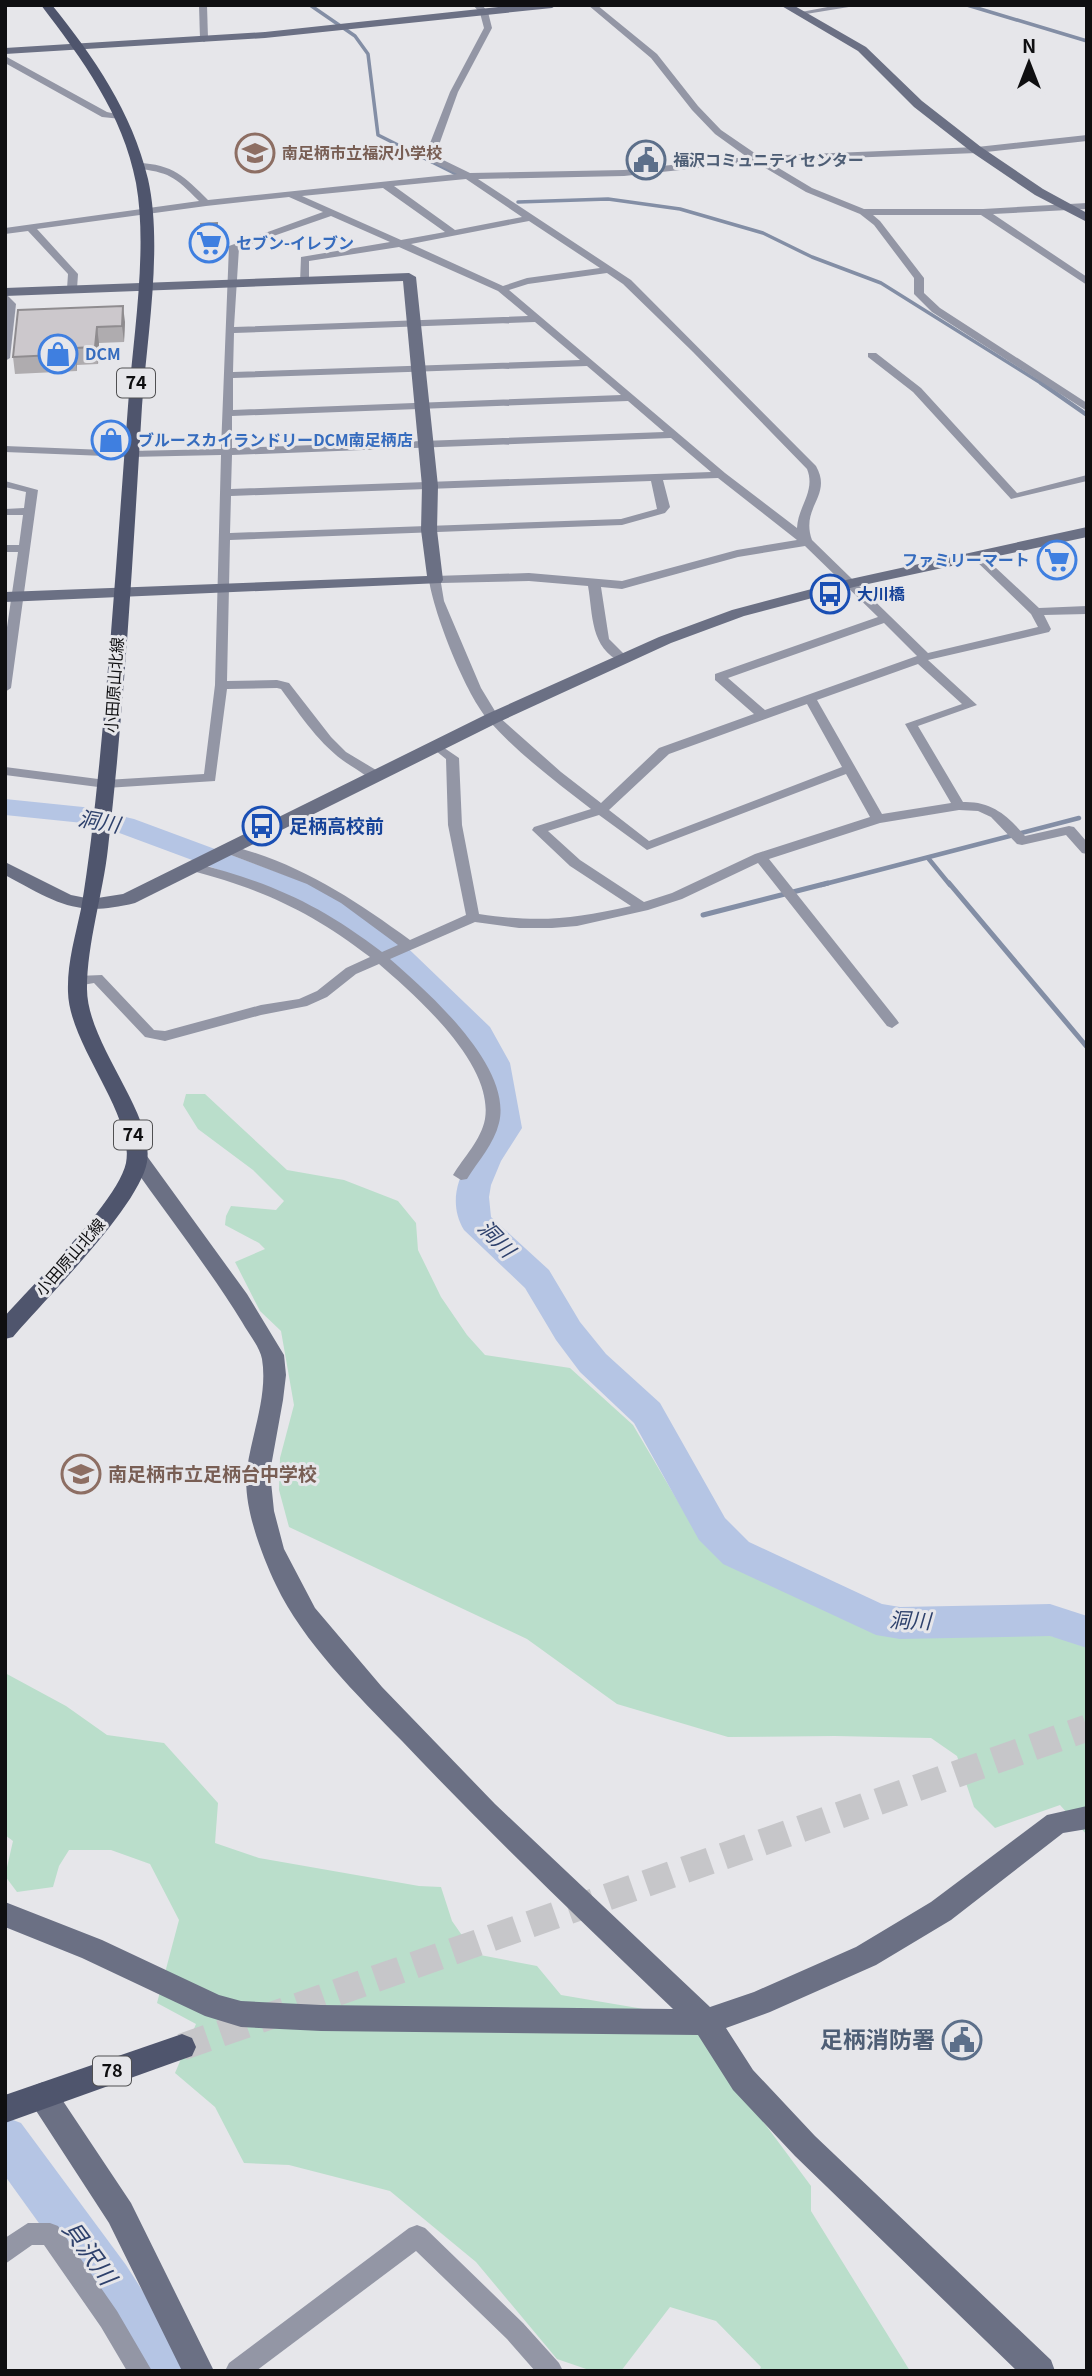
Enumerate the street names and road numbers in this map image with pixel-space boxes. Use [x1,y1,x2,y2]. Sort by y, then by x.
road number: 74 [117,368,155,398]
street label: 小田原山北線 [98,636,128,734]
road number: 74 [114,1120,152,1150]
street label: 小田原山北線 [29,1212,110,1300]
road number: 78 [93,2056,131,2085]

